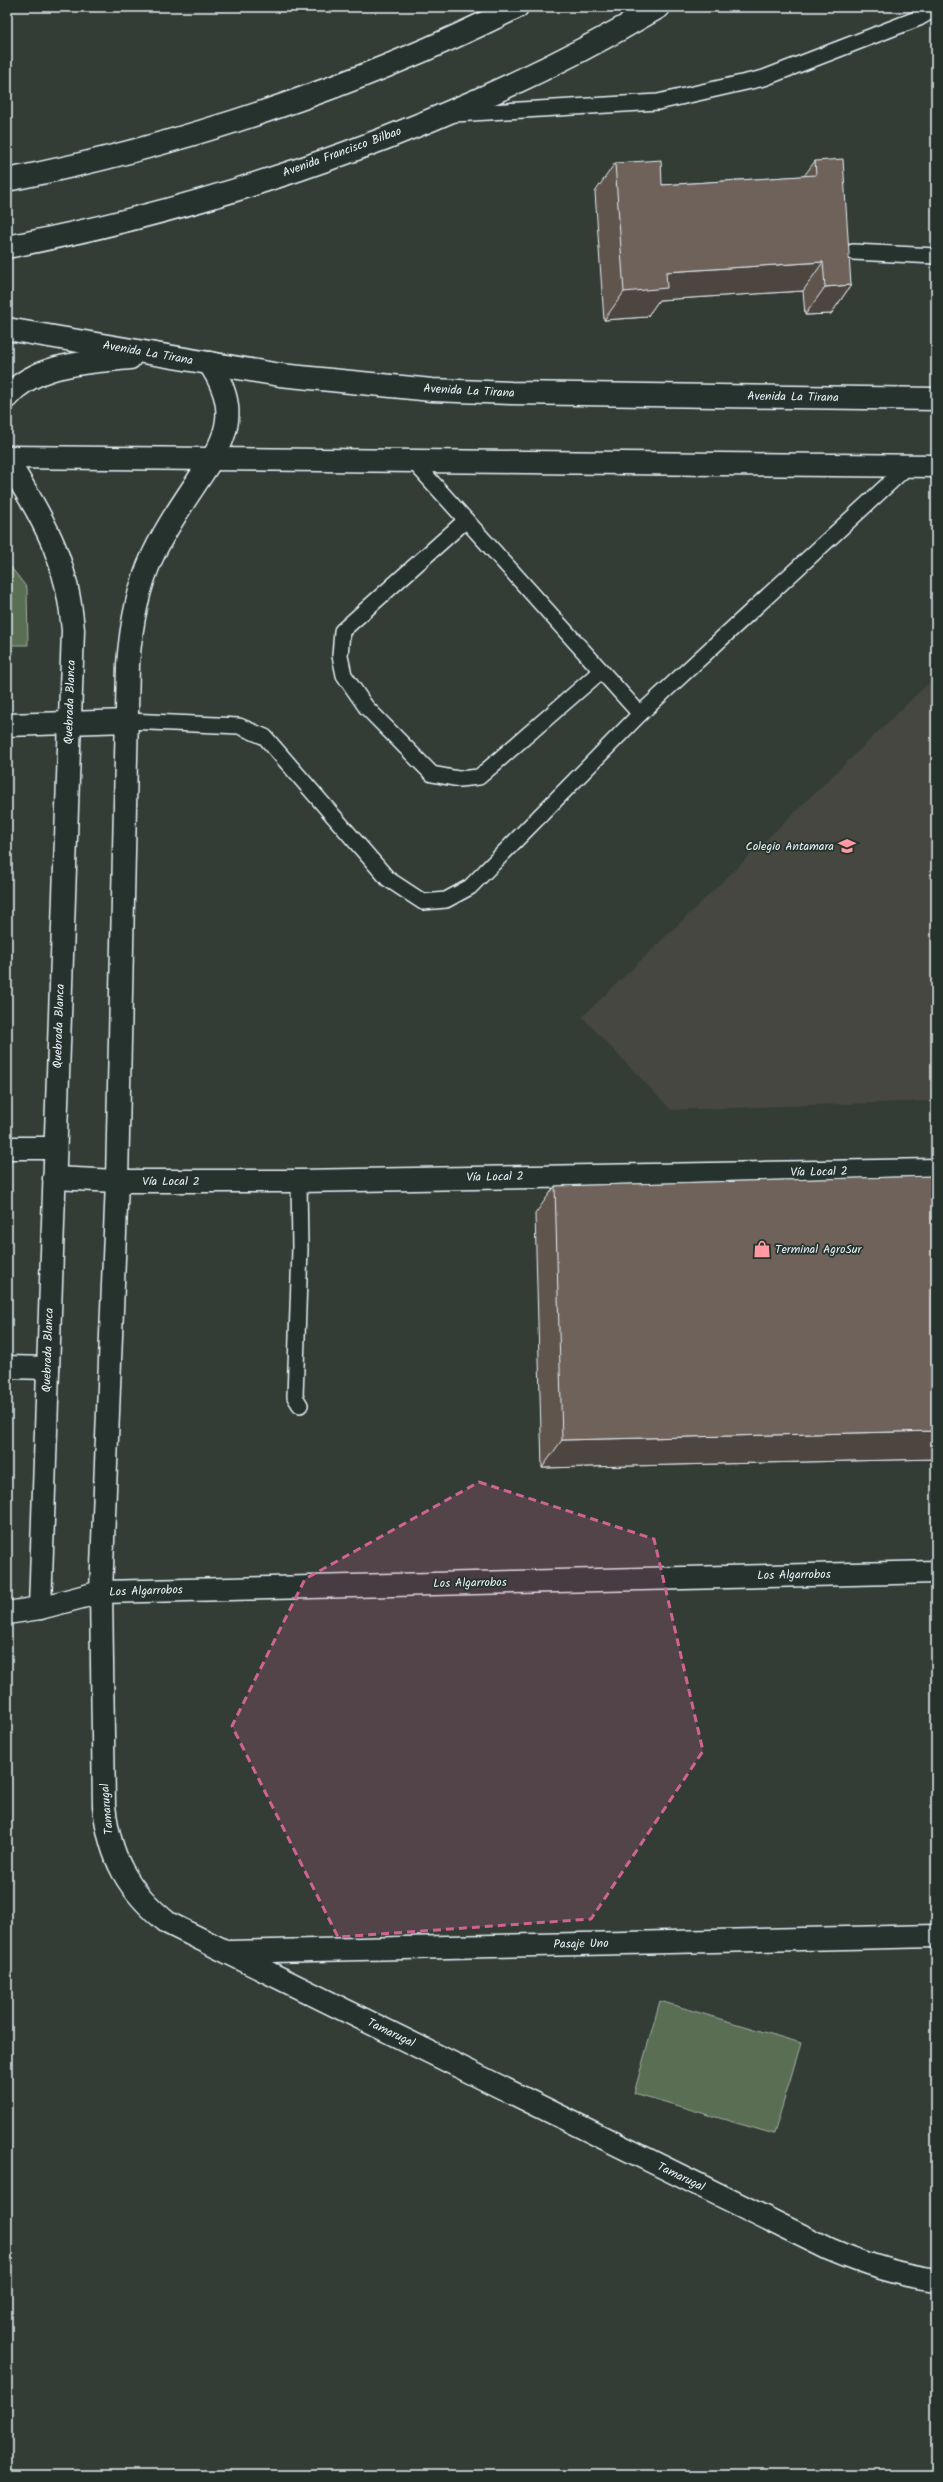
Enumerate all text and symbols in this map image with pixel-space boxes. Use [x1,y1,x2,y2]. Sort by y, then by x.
street label: Avenida Francisco Bilbao [280,122,404,182]
street label: Avenida La Tirana [101,336,195,370]
street label: Avenida La Tirana [423,379,515,403]
street label: Avenida La Tirana [747,387,839,407]
street label: Quebrada Blanca [59,659,81,745]
school or university icon: Colegio Antamara [837,836,857,856]
place label: Colegio Antamara [745,837,834,856]
street label: Quebrada Blanca [48,983,70,1069]
street label: Vía Local 2 [790,1162,848,1182]
street label: Vía Local 2 [466,1167,524,1187]
street label: Vía Local 2 [142,1172,200,1191]
shop icon: Terminal AgroSur [752,1239,772,1259]
place label: Terminal AgroSur [775,1240,863,1259]
street label: Quebrada Blanca [37,1307,59,1393]
street label: Los Algarrobos [757,1565,831,1585]
street label: Los Algarrobos [433,1573,507,1593]
street label: Los Algarrobos [109,1580,183,1602]
street label: Tamarugal [95,1783,119,1835]
street label: Pasaje Uno [553,1934,609,1954]
street label: Tamarugal [364,2013,418,2053]
street label: Tamarugal [654,2157,708,2197]

